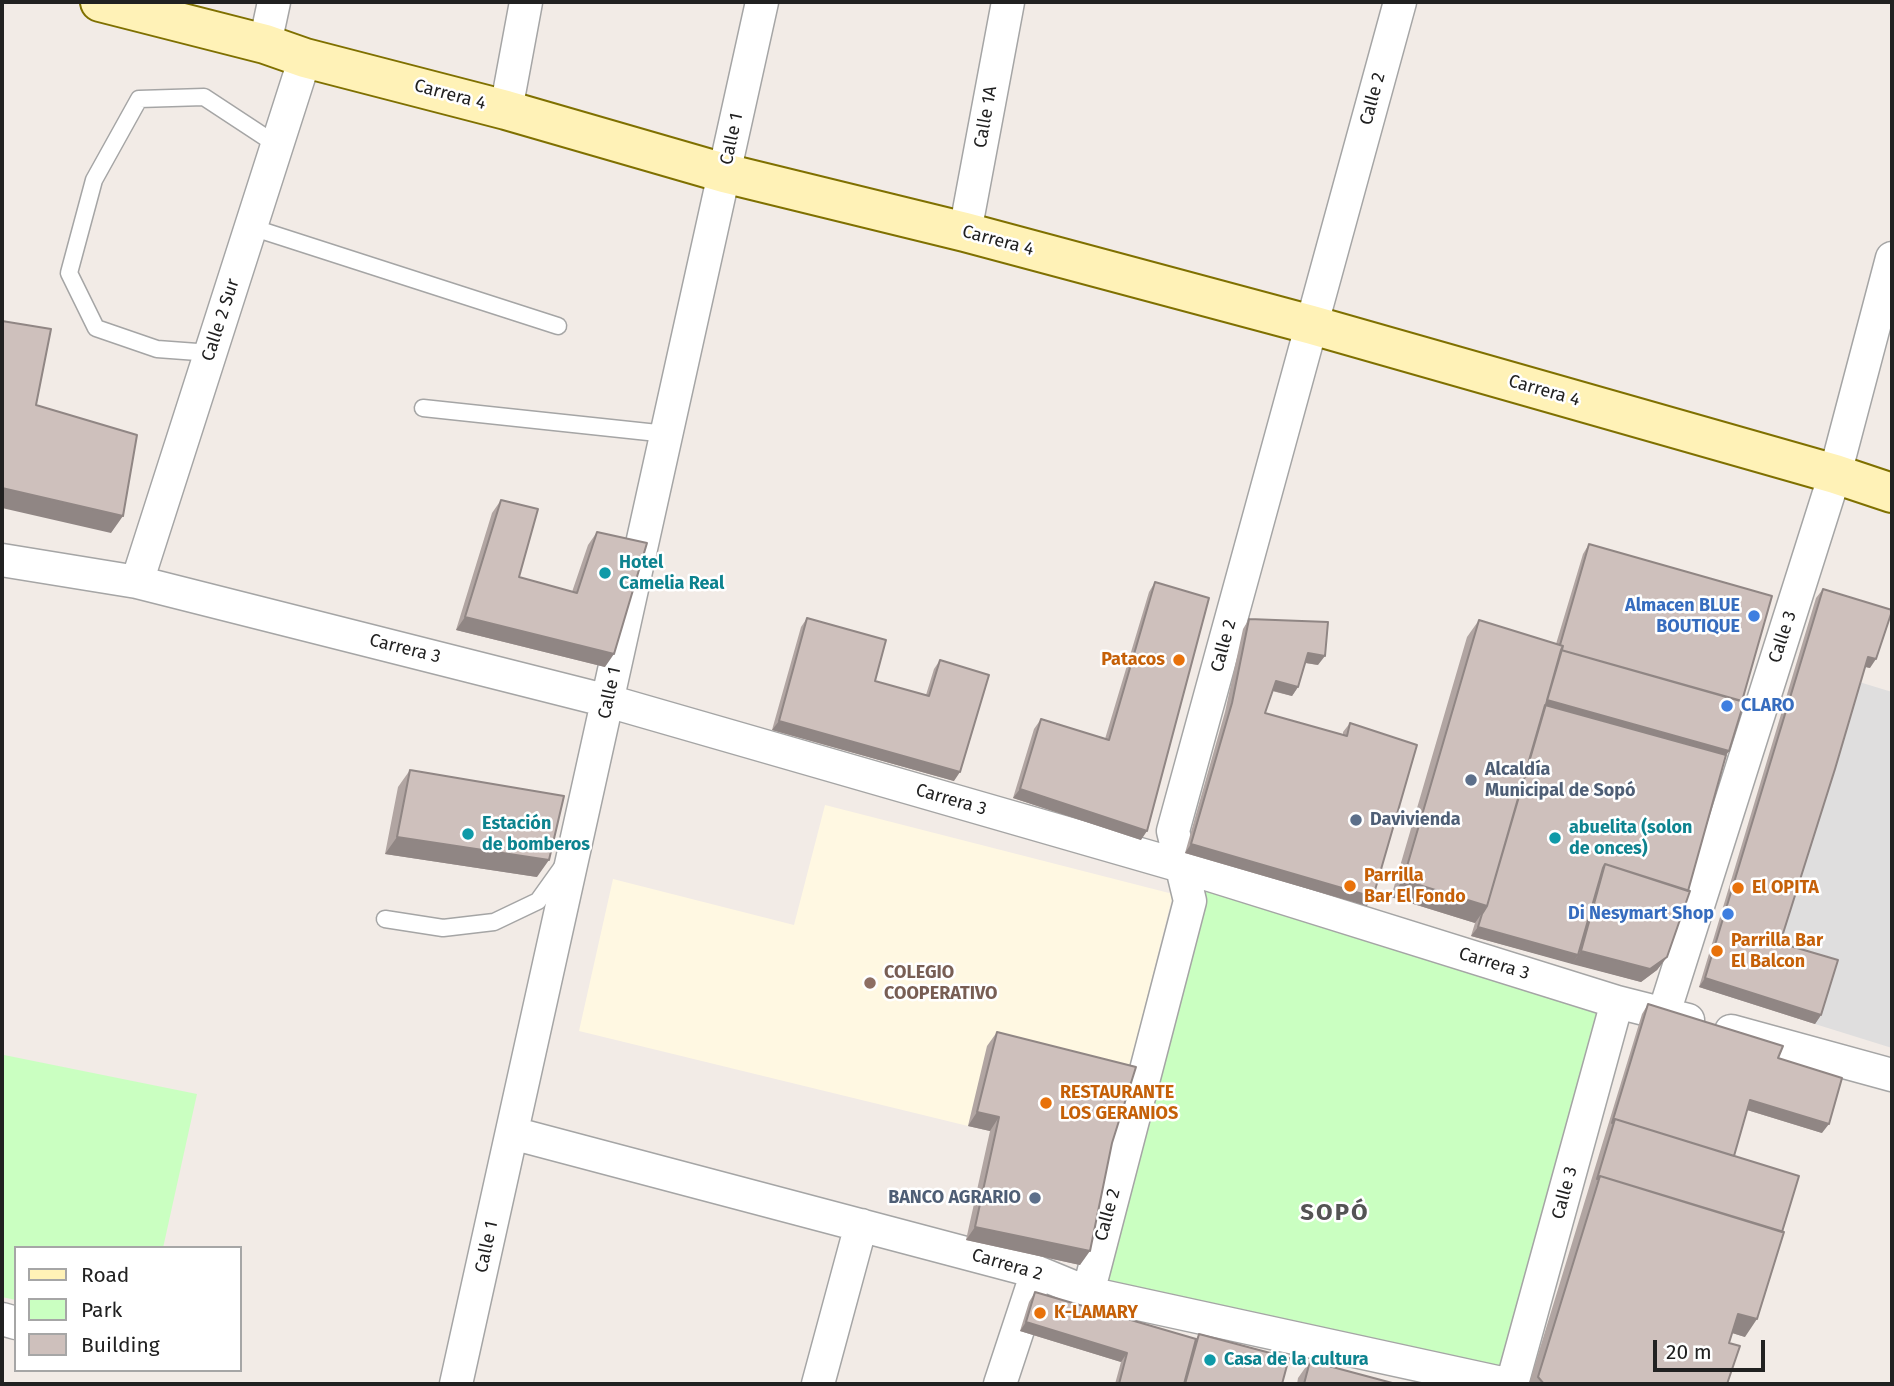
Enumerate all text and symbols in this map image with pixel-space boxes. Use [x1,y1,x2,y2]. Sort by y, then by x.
street label: Calle 2 [1356,70,1390,128]
street label: Carrera 4 [412,75,488,115]
street label: Calle 1A [970,84,1002,150]
street label: Calle 1 [716,111,748,167]
street label: Carrera 4 [960,221,1036,261]
street label: Calle 2 Sur [198,276,244,364]
street label: Carrera 4 [1506,371,1582,411]
place label: Hotel Camelia Real [619,552,724,594]
marker: Hotel Camelia Real [597,565,613,581]
place label: Almacen BLUE BOUTIQUE [1625,595,1740,638]
marker: Almacen BLUE BOUTIQUE [1746,608,1762,624]
street label: Calle 3 [1764,608,1802,666]
street label: Calle 2 [1207,617,1241,675]
street label: Carrera 3 [367,630,443,668]
place label: Patacos [1101,649,1165,671]
marker: Patacos [1171,652,1187,668]
street label: Calle 1 [594,665,626,721]
place label: CLARO [1741,695,1795,717]
marker: CLARO [1719,698,1735,714]
place label: Alcaldía Municipal de Sopó [1485,759,1636,802]
marker: Alcaldía Municipal de Sopó [1463,772,1479,788]
street label: Carrera 3 [913,780,989,820]
place label: Davivienda [1370,809,1461,831]
marker: Davivienda [1348,812,1364,828]
place label: Estación de bomberos [482,813,590,856]
place label: abuelita (solon de onces) [1569,817,1692,860]
marker: Estación de bomberos [460,826,476,842]
marker: abuelita (solon de onces) [1547,830,1563,846]
place label: Parrilla Bar El Fondo [1364,865,1466,908]
place label: El OPITA [1752,877,1819,899]
marker: Parrilla Bar El Fondo [1342,878,1358,894]
marker: El OPITA [1730,880,1746,896]
place label: Di Nesymart Shop [1568,903,1714,925]
marker: Di Nesymart Shop [1720,906,1736,922]
place label: Parrilla Bar El Balcon [1731,930,1823,972]
street label: Carrera 3 [1456,943,1532,985]
marker: Parrilla Bar El Balcon [1709,943,1725,959]
place label: COLEGIO COOPERATIVO [884,962,998,1004]
marker: COLEGIO COOPERATIVO [862,975,878,991]
place label: RESTAURANTE LOS GERANIOS [1060,1082,1178,1124]
marker: RESTAURANTE LOS GERANIOS [1038,1095,1054,1111]
street label: Calle 3 [1548,1164,1582,1222]
street label: Calle 2 [1091,1186,1125,1244]
place label: BANCO AGRARIO [888,1187,1021,1209]
marker: BANCO AGRARIO [1027,1190,1043,1206]
district label: SOPÓ [1301,1199,1369,1227]
street label: Calle 1 [471,1219,503,1275]
street label: Carrera 2 [969,1245,1045,1285]
legend [14,1246,242,1372]
text: Road [81,1262,129,1288]
text: Park [81,1297,122,1323]
place label: K-LAMARY [1054,1302,1138,1324]
marker: K-LAMARY [1032,1305,1048,1321]
scale bar [1656,1326,1768,1370]
text: Building [81,1332,160,1358]
text: 20 m [1666,1339,1712,1365]
place label: Casa de la cultura [1224,1349,1369,1371]
marker: Casa de la cultura [1202,1352,1218,1368]

